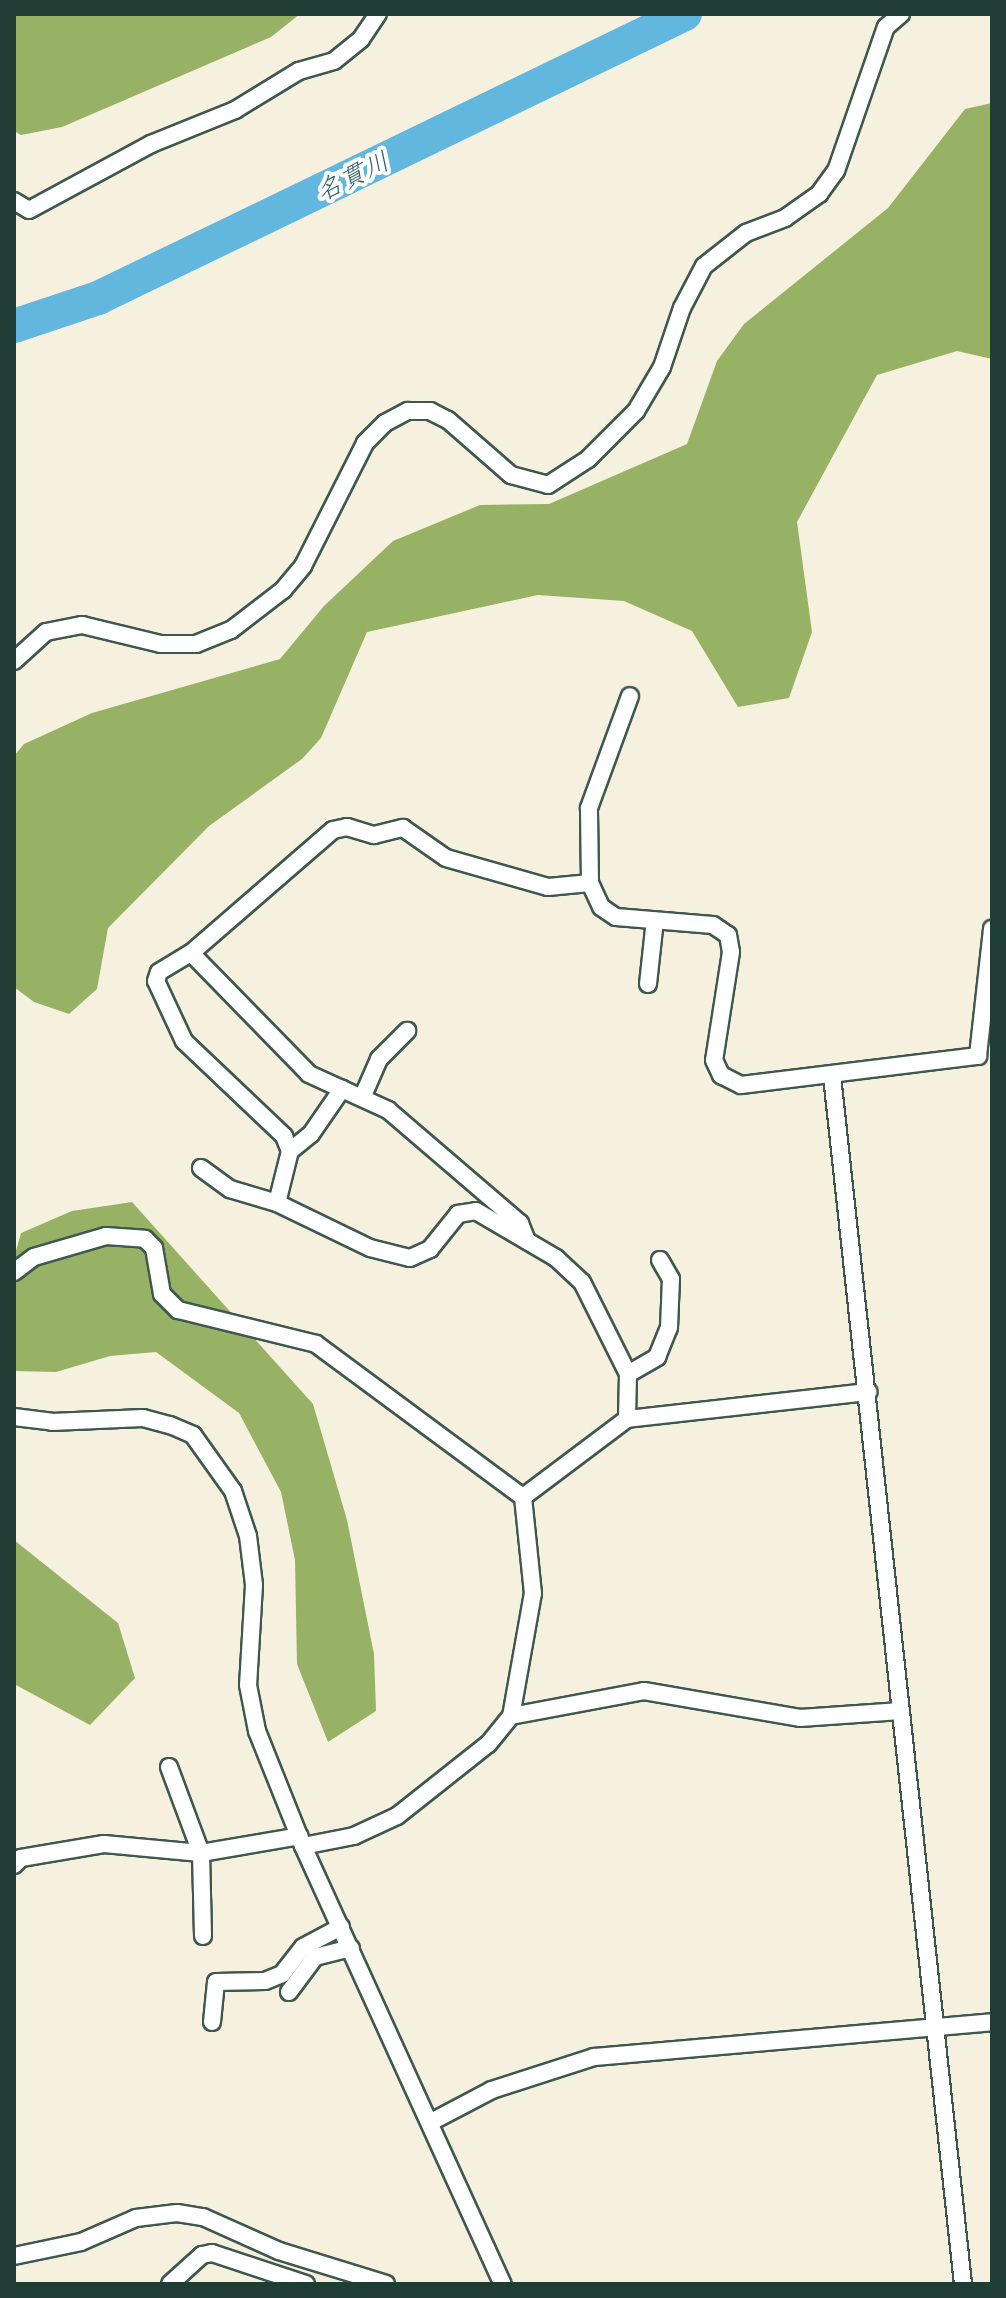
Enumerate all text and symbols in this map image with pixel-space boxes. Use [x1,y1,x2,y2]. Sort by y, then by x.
water label: 名貫川 [310,144,394,206]

